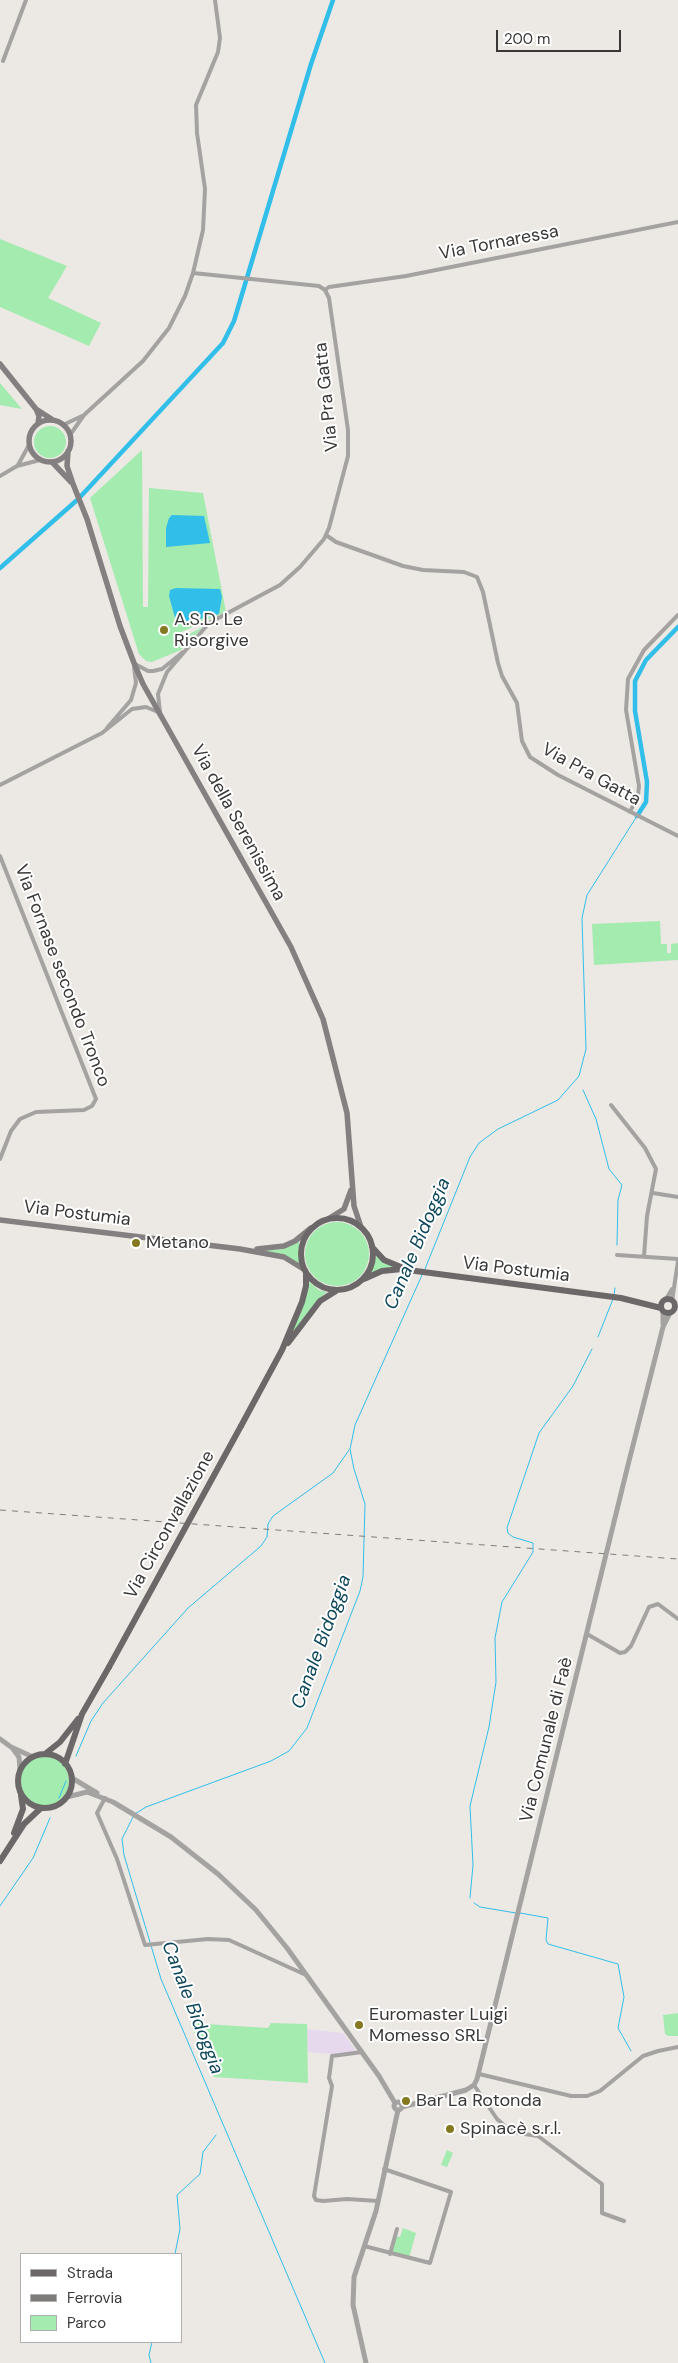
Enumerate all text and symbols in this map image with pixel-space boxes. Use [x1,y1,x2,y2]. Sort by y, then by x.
scale bar [498,20,623,52]
text: 200 m [504,29,550,49]
street label: Via Tornaressa [437,221,561,265]
street label: Via Pra Gatta [311,341,343,453]
place label: A.S.D. Le Risorgive [174,609,249,652]
marker: A.S.D. Le Risorgive [158,624,170,636]
street label: Via Pra Gatta [538,739,644,811]
street label: Via della Serenissima [186,741,290,905]
street label: Via Fornase secondo Tronco [10,862,114,1090]
water label: Canale Bidoggia [380,1175,456,1313]
street label: Via Postumia [22,1197,132,1231]
place label: Metano [146,1232,209,1254]
marker: Metano [130,1237,142,1249]
street label: Via Postumia [461,1253,571,1287]
street label: Via Circonvallazione [120,1447,220,1603]
water label: Canale Bidoggia [287,1572,357,1712]
street label: Via Comunale di Faè [516,1655,578,1825]
water label: Canale Bidoggia [156,1938,228,2078]
place label: Euromaster Luigi Momesso SRL [369,2004,508,2046]
marker: Euromaster Luigi Momesso SRL [353,2019,365,2031]
place label: Bar La Rotonda [416,2090,542,2112]
marker: Bar La Rotonda [400,2095,412,2107]
place label: Spinacè s.r.l. [460,2118,561,2140]
marker: Spinacè s.r.l. [444,2123,456,2135]
legend [20,2253,182,2343]
text: Strada [67,2263,113,2283]
text: Ferrovia [67,2288,122,2308]
text: Parco [67,2313,106,2333]

